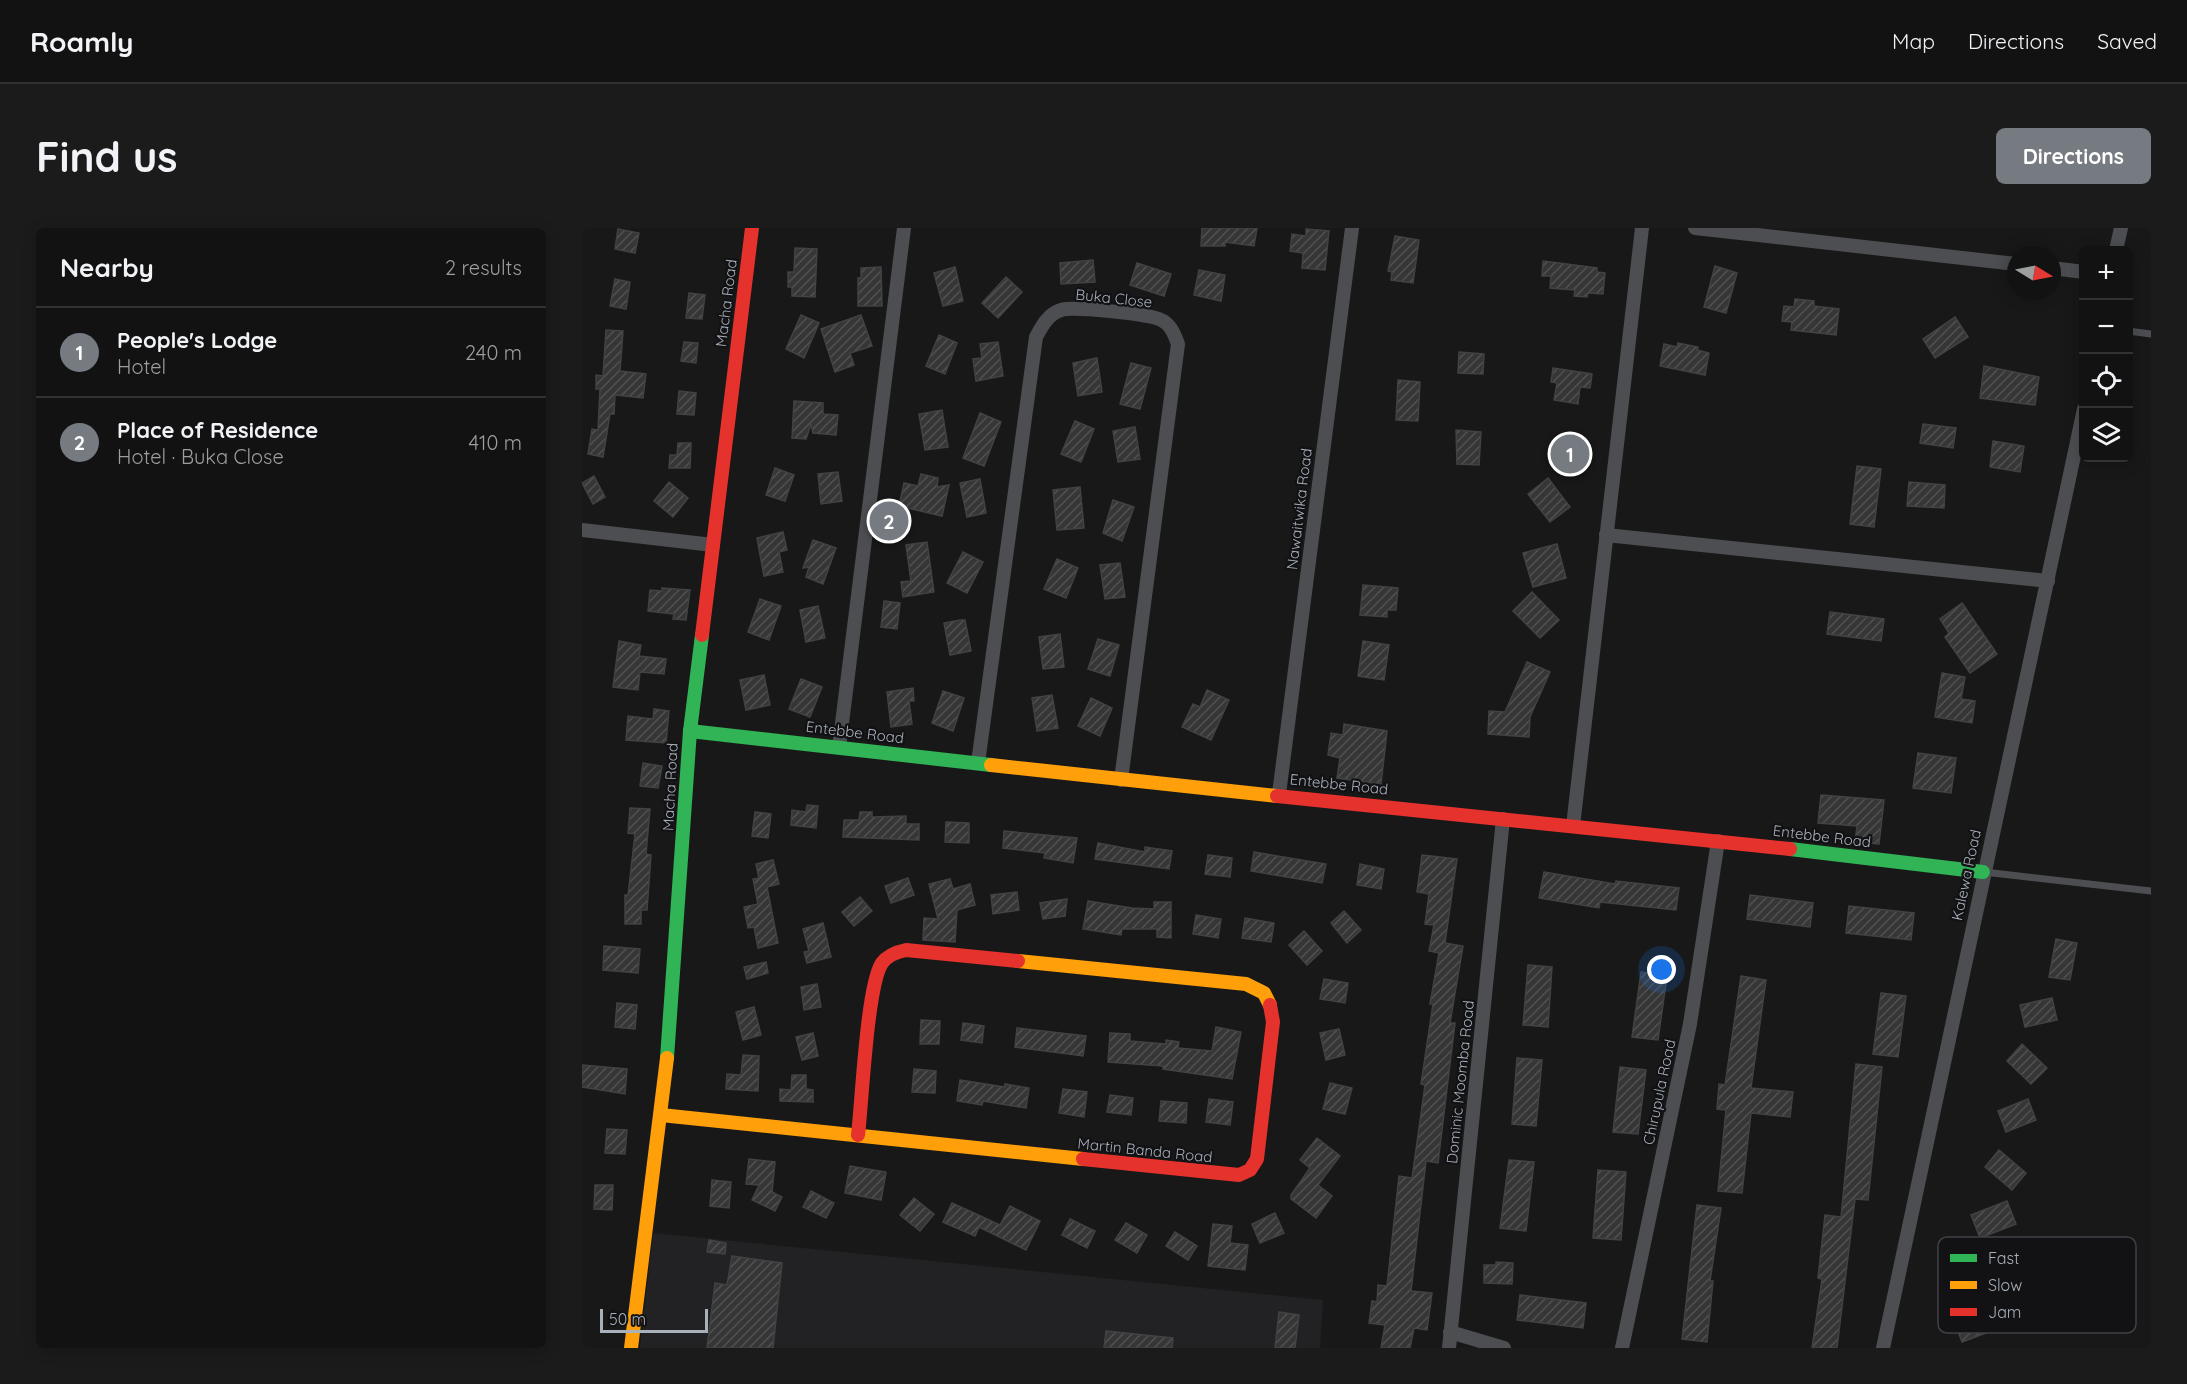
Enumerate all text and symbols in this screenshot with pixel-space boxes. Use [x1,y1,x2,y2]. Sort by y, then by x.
text: Roamly [30,24,134,59]
text: Map [1892,28,1935,54]
text: Directions [1968,28,2064,54]
text: Saved [2097,28,2157,54]
button: Directions [1996,128,2151,184]
text: Find us [36,130,178,183]
north arrow [2007,246,2061,300]
map controls [2079,246,2133,462]
button: + [2079,246,2133,300]
text: Nearby [60,251,154,284]
text: 2 results [445,255,522,280]
street label: Macha Road [711,258,741,348]
street label: Buka Close [1075,285,1153,311]
button: − [2079,300,2133,354]
text: People's Lodge [117,326,277,354]
text: 1 [76,340,83,365]
text: 240 m [465,340,522,365]
text: Hotel [117,354,166,379]
button: locate [2079,354,2133,408]
button: layers [2079,408,2133,462]
text: Place of Residence [117,416,318,444]
text: 2 [74,430,85,455]
text: 410 m [469,430,522,455]
pin: 1 [1550,432,1590,476]
text: Hotel · Buka Close [117,444,284,469]
street label: Nawaitwika Road [1282,447,1316,571]
pin: 2 [870,498,908,544]
street label: Entebbe Road [805,717,905,747]
street label: Macha Road [658,742,682,832]
street label: Entebbe Road [1289,769,1389,799]
street label: Entebbe Road [1772,821,1872,851]
street label: Kalewa Road [1947,828,1985,922]
your location [1647,955,1676,984]
street label: Dominic Moomba Road [1442,999,1478,1165]
street label: Chirupula Road [1639,1038,1679,1146]
street label: Martin Banda Road [1077,1133,1213,1167]
legend [1938,1237,2136,1333]
text: Fast [1988,1248,2019,1268]
text: Slow [1988,1275,2022,1295]
text: Jam [1988,1302,2021,1322]
scale bar [600,1306,708,1334]
text: 50 m [609,1309,646,1329]

